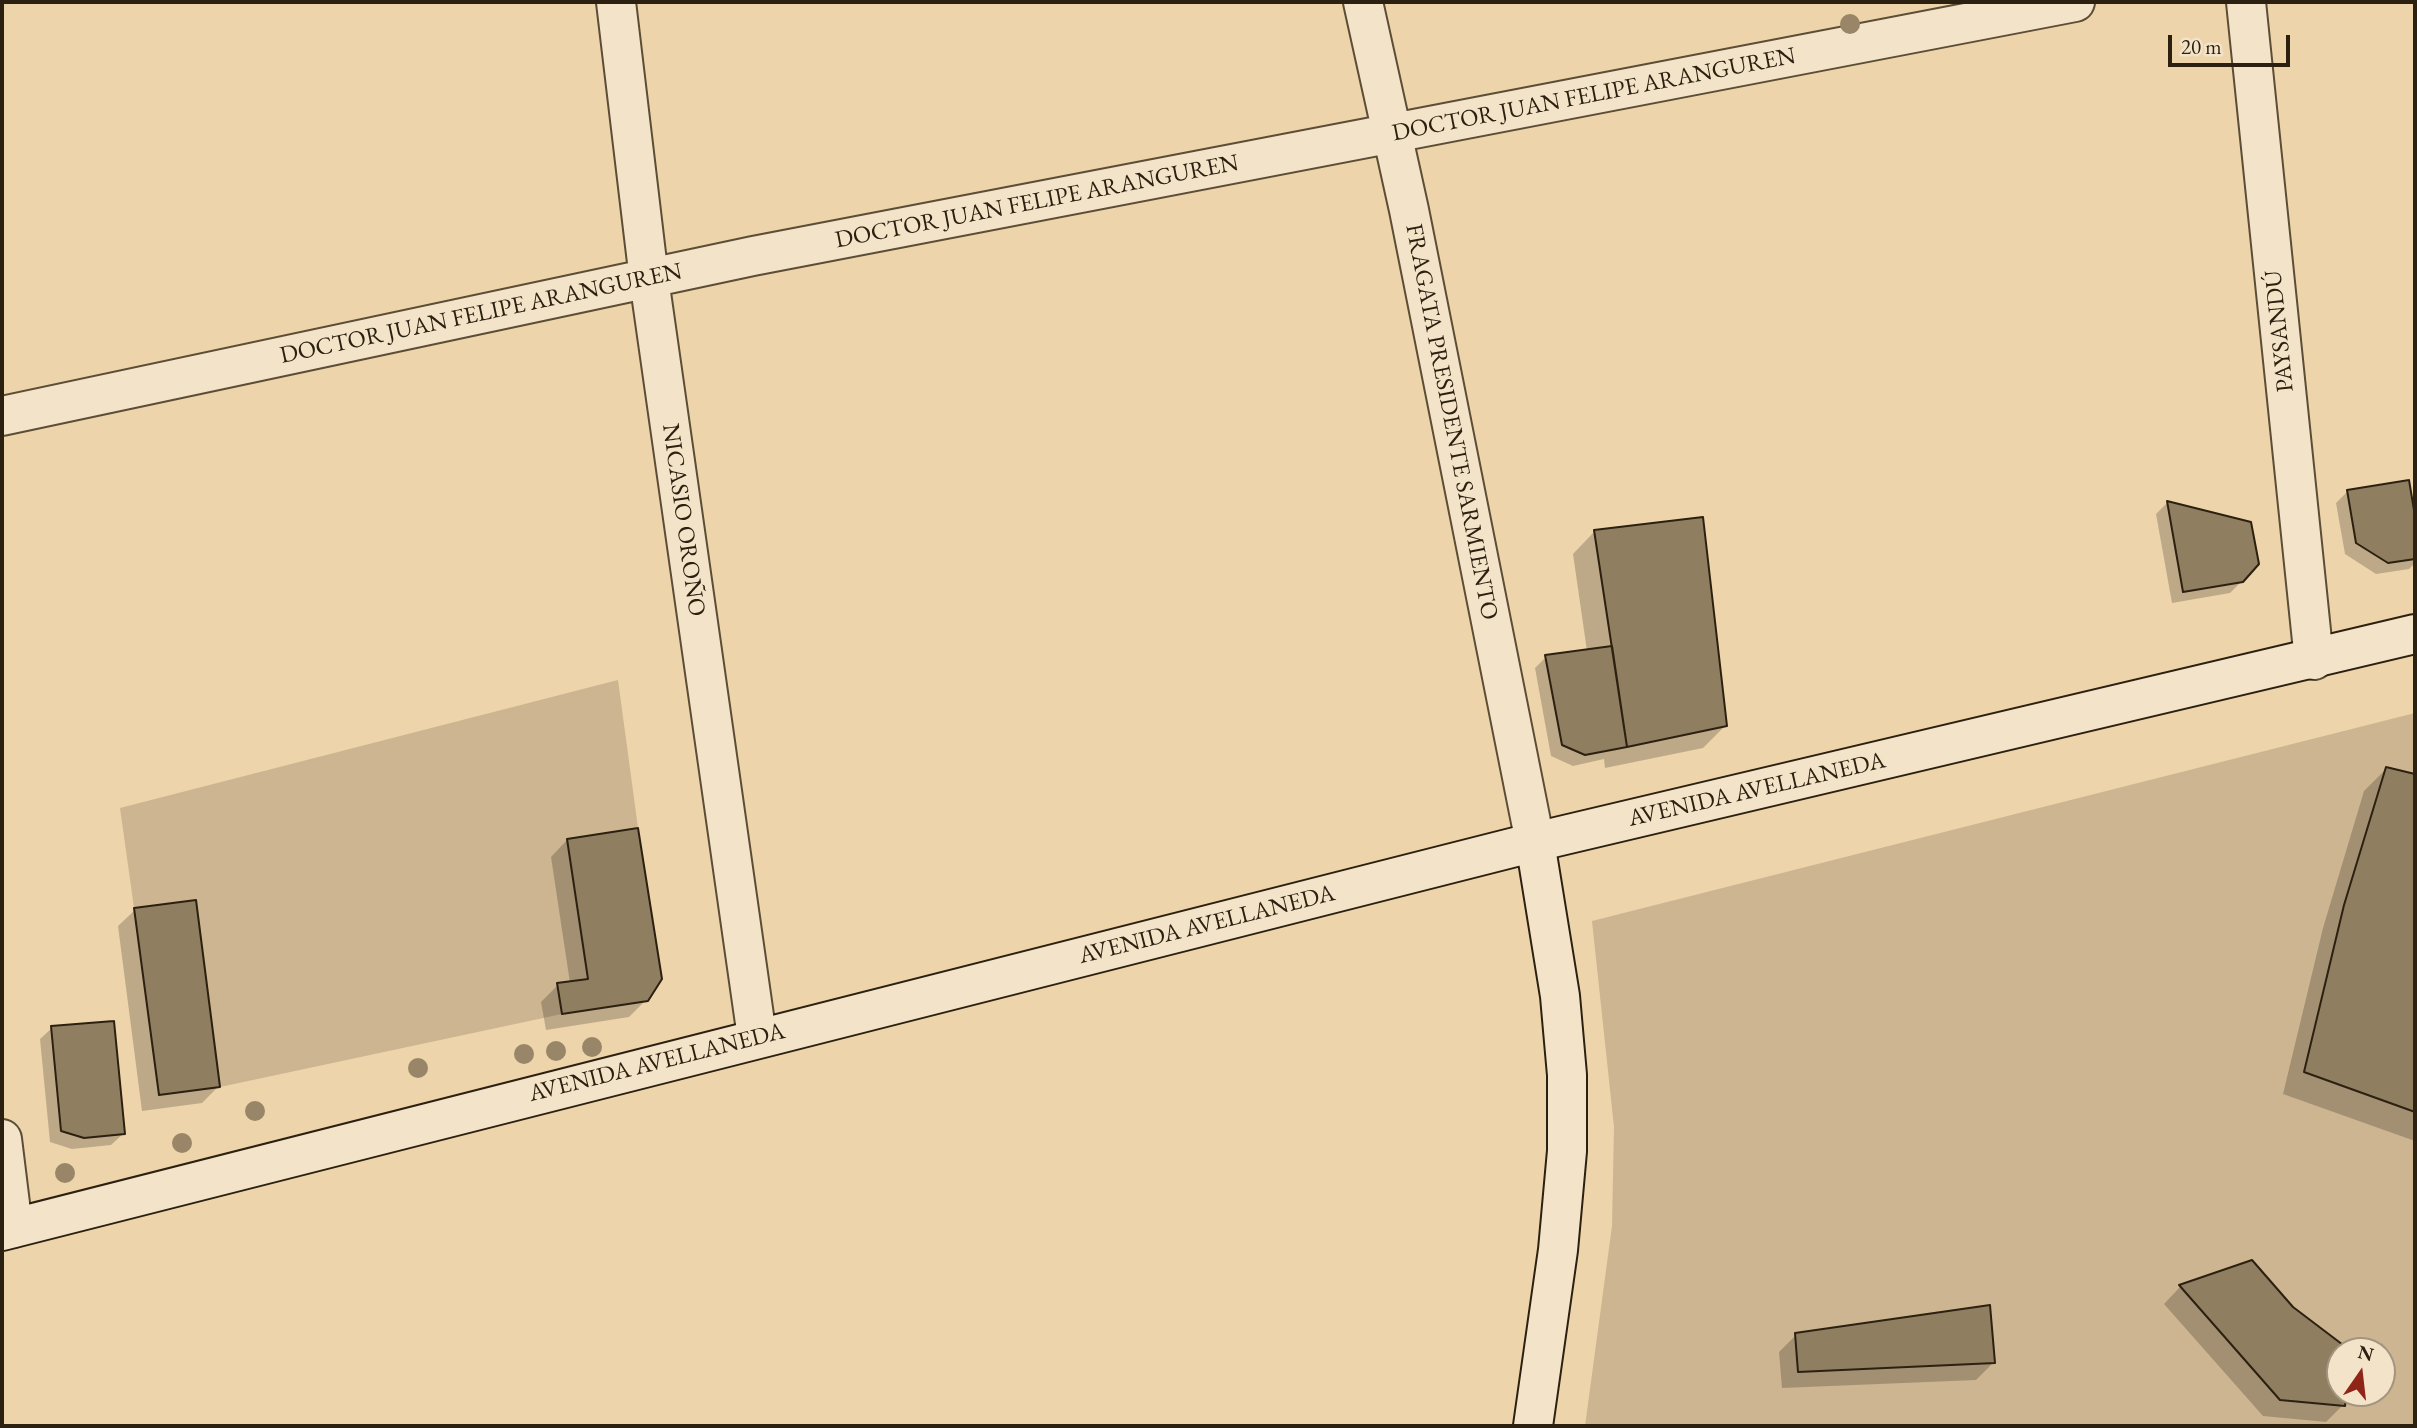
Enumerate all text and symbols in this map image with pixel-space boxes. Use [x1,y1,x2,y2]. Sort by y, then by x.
scale bar [2172,21,2294,65]
text: 20 m [2181,33,2222,60]
street label: DOCTOR JUAN FELIPE ARANGUREN [1390,42,1798,148]
street label: DOCTOR JUAN FELIPE ARANGUREN [833,149,1241,255]
street label: FRAGATA PRESIDENTE SARMIENTO [1398,221,1504,623]
street label: DOCTOR JUAN FELIPE ARANGUREN [277,257,685,371]
street label: PAYSANDÚ [2259,269,2301,393]
street label: NICASIO OROÑO [655,422,711,618]
street label: AVENIDA AVELLANEDA [1626,746,1888,834]
street label: AVENIDA AVELLANEDA [1076,879,1338,971]
street label: AVENIDA AVELLANEDA [526,1017,788,1109]
north arrow [2326,1337,2396,1407]
text: N [2355,1339,2376,1367]

